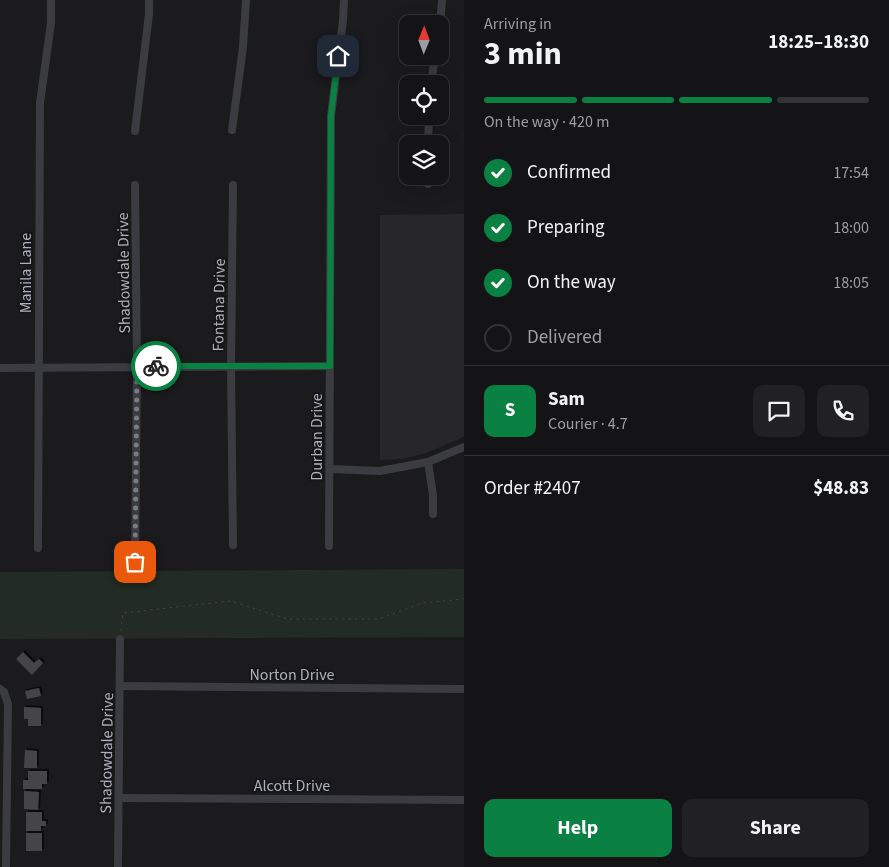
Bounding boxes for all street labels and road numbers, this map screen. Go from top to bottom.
street label: Shadowdale Drive [112,212,136,334]
street label: Manila Lane [15,233,37,313]
street label: Fontana Drive [207,258,231,352]
street label: Durban Drive [306,393,328,481]
street label: Norton Drive [249,664,335,686]
street label: Shadowdale Drive [95,692,119,814]
street label: Alcott Drive [254,775,330,797]

